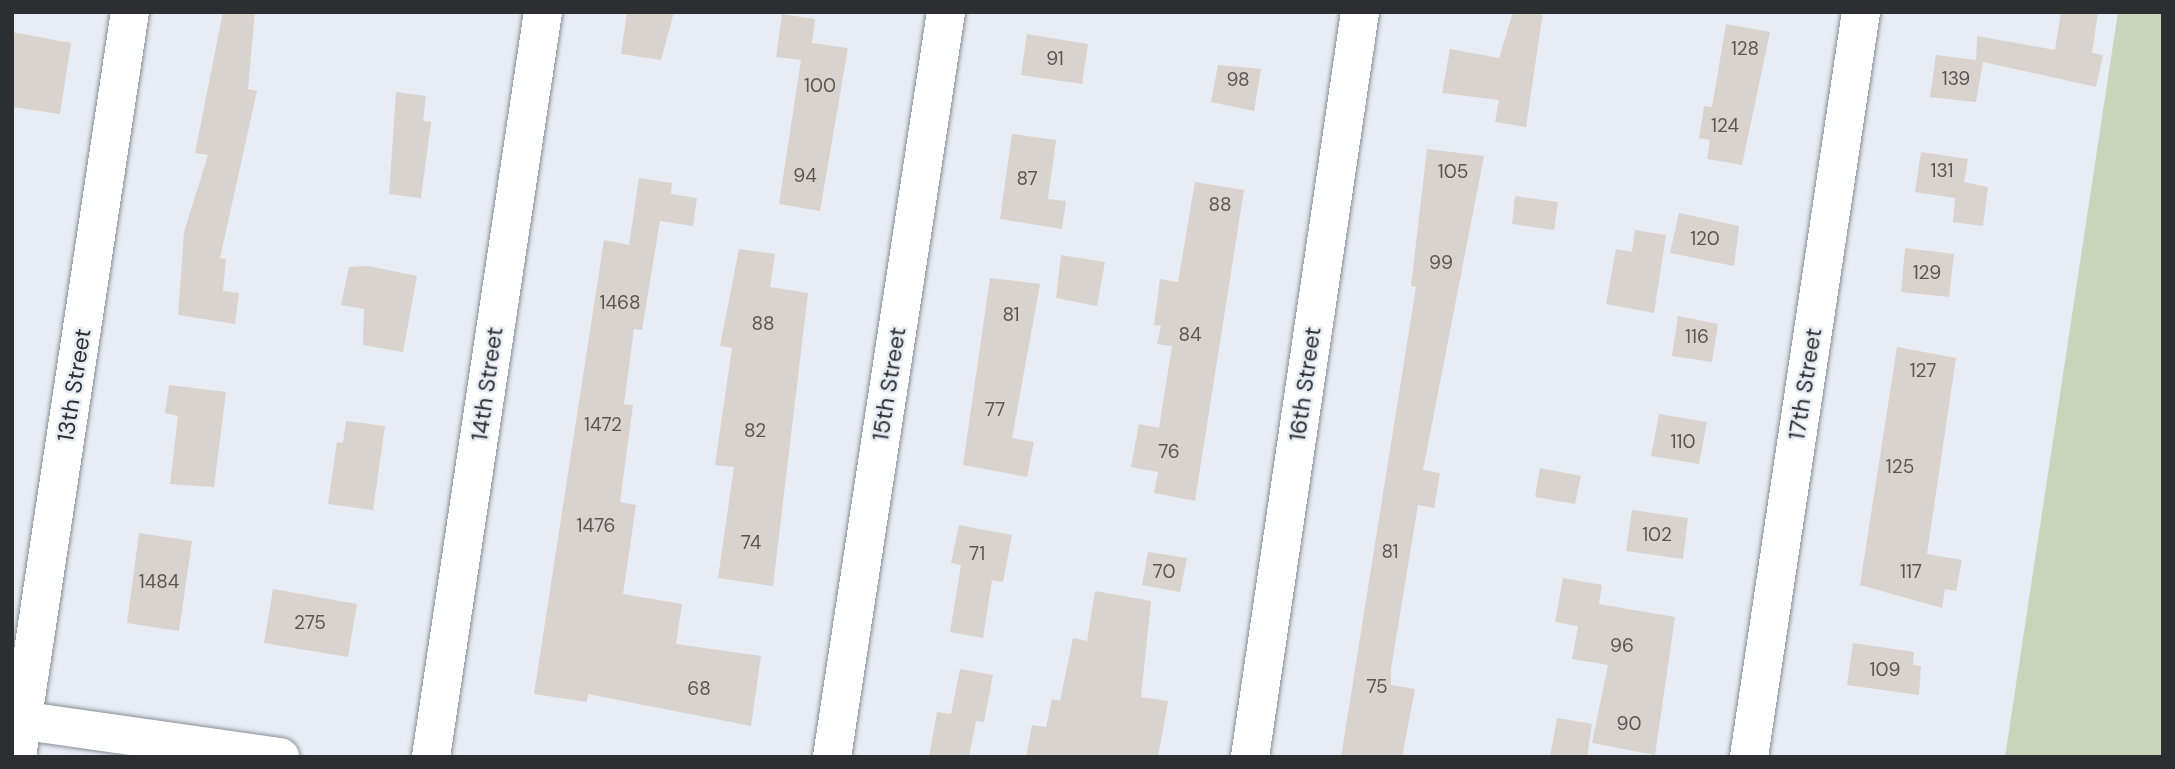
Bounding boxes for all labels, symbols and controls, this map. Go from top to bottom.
house number: 128 [1731,38,1759,60]
house number: 91 [1046,48,1064,70]
house number: 139 [1942,68,1970,90]
house number: 98 [1226,69,1250,91]
house number: 100 [804,75,836,97]
house number: 124 [1711,115,1739,137]
house number: 131 [1931,160,1953,182]
house number: 105 [1438,161,1468,183]
house number: 94 [793,165,817,187]
house number: 87 [1016,168,1038,190]
house number: 88 [1208,194,1232,216]
house number: 120 [1690,228,1720,250]
house number: 99 [1429,252,1453,274]
house number: 129 [1913,262,1941,284]
house number: 1468 [600,292,640,314]
house number: 81 [1002,304,1020,326]
house number: 88 [751,313,775,335]
house number: 84 [1178,324,1202,346]
street label: 14th Street [465,325,509,443]
street label: 15th Street [866,325,912,443]
street label: 16th Street [1283,325,1327,443]
street label: 13th Street [51,326,97,444]
house number: 116 [1685,326,1709,348]
street label: 17th Street [1783,326,1827,442]
house number: 127 [1910,360,1936,382]
house number: 77 [985,399,1005,421]
house number: 1472 [584,414,622,436]
house number: 82 [744,420,766,442]
house number: 110 [1671,431,1695,453]
house number: 76 [1158,441,1180,463]
house number: 125 [1886,456,1914,478]
house number: 1476 [576,515,616,537]
house number: 102 [1642,524,1672,546]
house number: 74 [741,532,761,554]
house number: 81 [1381,541,1399,563]
house number: 71 [969,543,985,565]
house number: 70 [1153,561,1175,583]
house number: 117 [1900,561,1922,583]
house number: 1484 [139,571,179,593]
house number: 275 [294,612,326,634]
house number: 96 [1610,635,1634,657]
house number: 109 [1870,659,1900,681]
house number: 75 [1366,676,1388,698]
house number: 68 [687,678,711,700]
house number: 90 [1617,713,1641,735]

